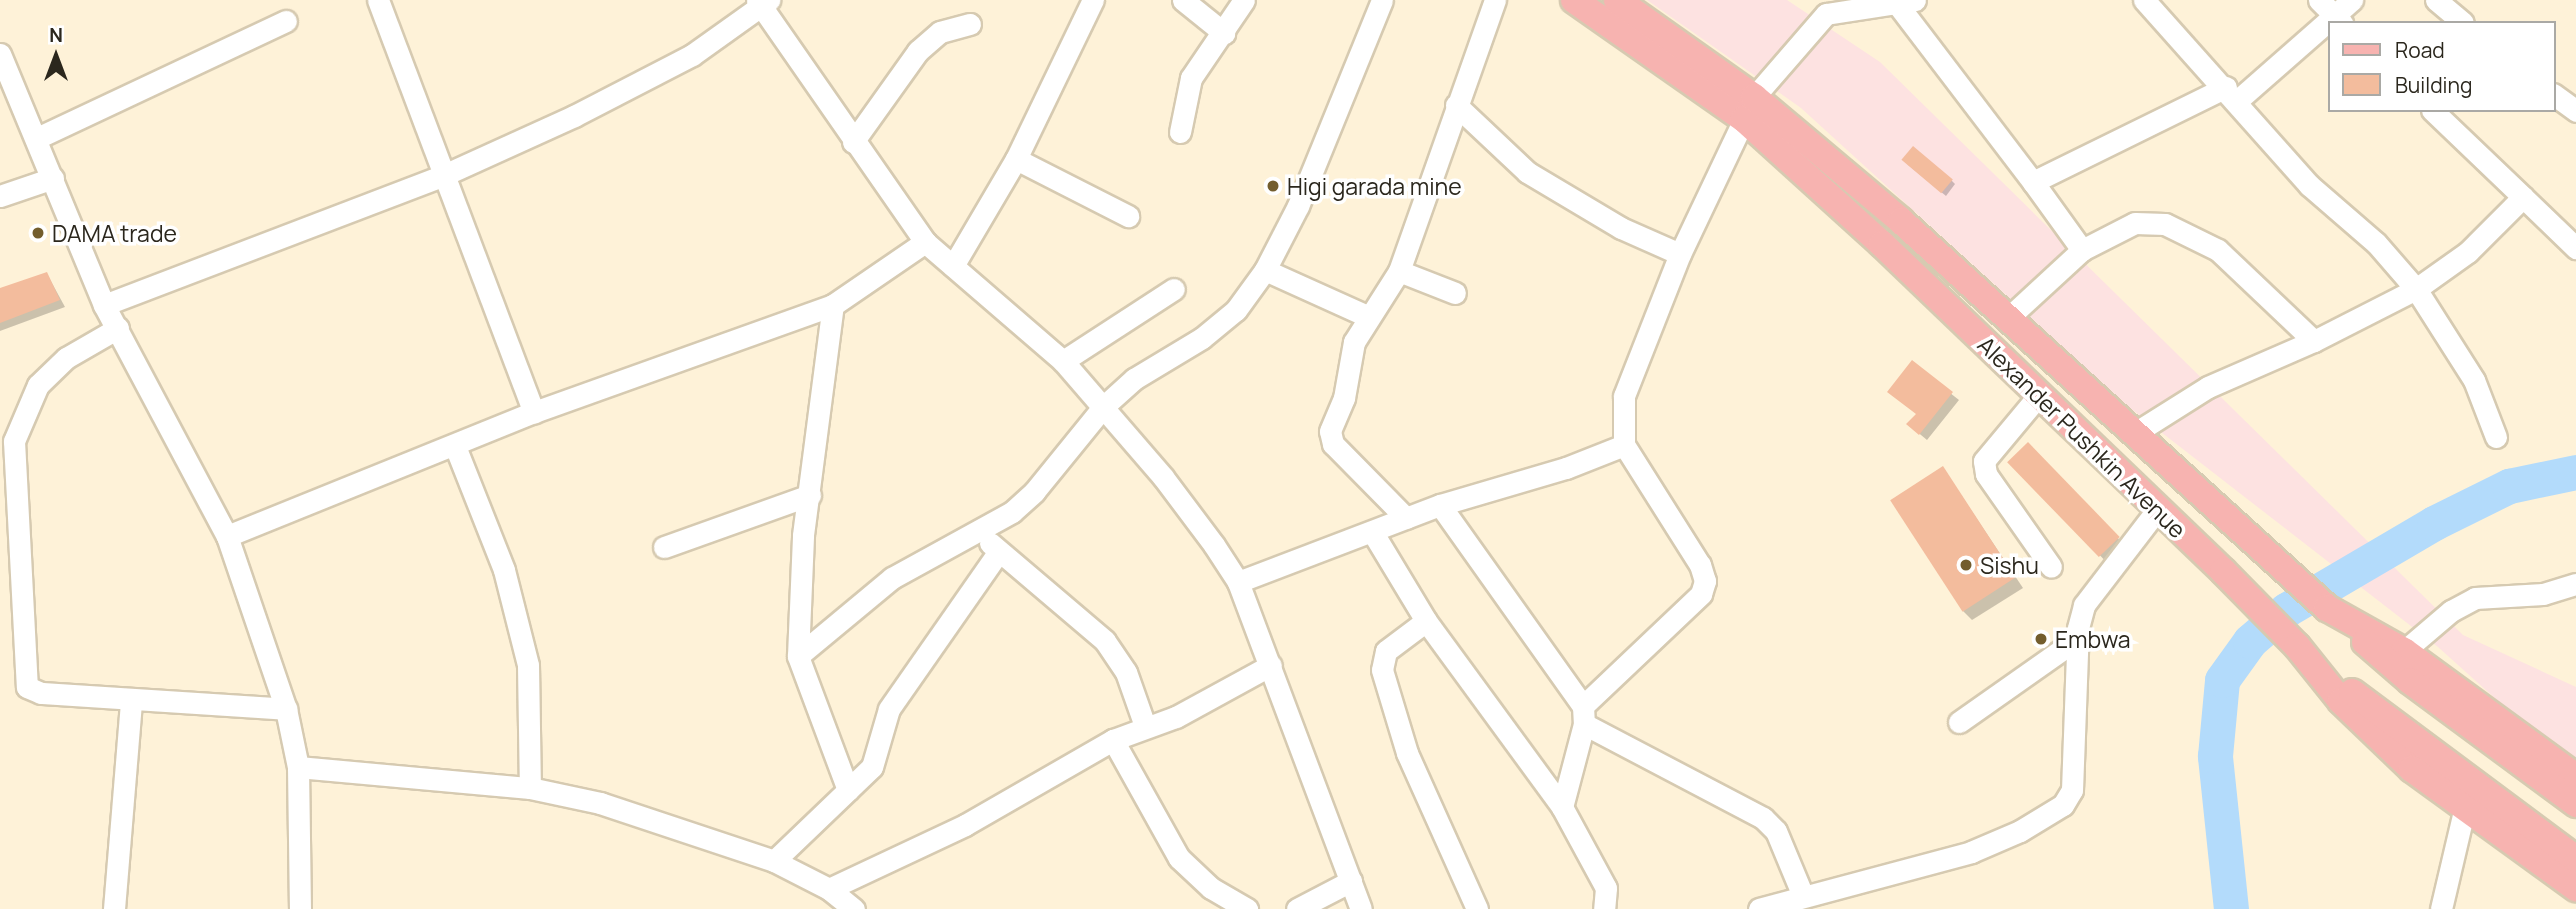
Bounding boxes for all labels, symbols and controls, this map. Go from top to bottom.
north arrow [21,21,91,91]
legend [2328,21,2555,112]
text: N [49,22,63,48]
text: Road [2395,36,2445,64]
text: Building [2395,71,2472,99]
place label: Higi garada mine [1287,172,1462,200]
marker: Higi garada mine [1265,178,1281,194]
place label: DAMA trade [52,219,177,247]
marker: DAMA trade [30,225,46,241]
street label: Alexander Pushkin Avenue [1972,331,2192,543]
place label: Sishu [1980,551,2039,579]
marker: Sishu [1958,557,1974,573]
place label: Embwa [2055,625,2131,653]
marker: Embwa [2033,631,2049,647]

